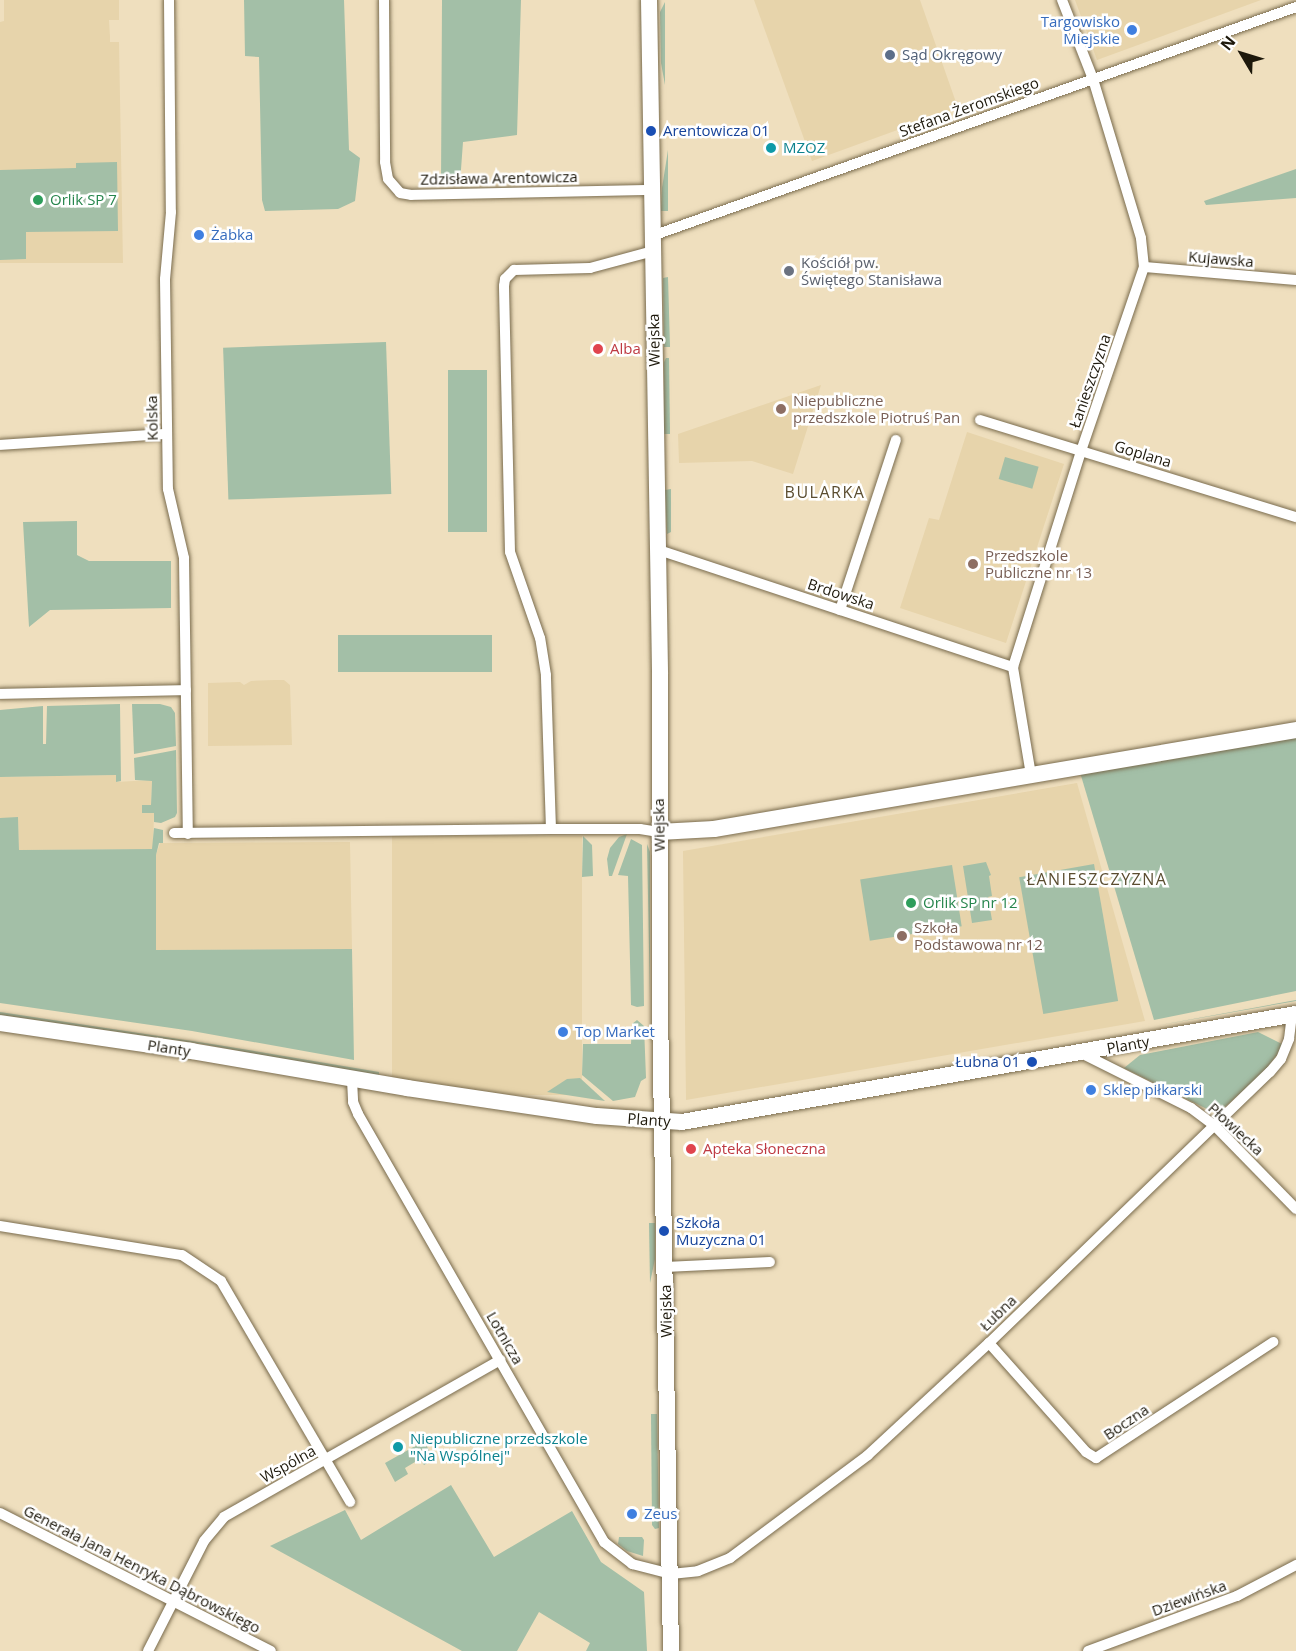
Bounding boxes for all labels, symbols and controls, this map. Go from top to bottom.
place label: Targowisko Miejskie [1041,12,1120,47]
marker: Targowisko Miejskie [1125,23,1139,37]
north arrow [1212,24,1272,84]
text: N [1215,31,1240,55]
place label: Sąd Okręgowy [902,46,1002,64]
marker: Sąd Okręgowy [883,48,897,62]
street label: Stefana Żeromskiego [897,73,1041,141]
place label: Arentowicza 01 [663,122,770,140]
marker: Arentowicza 01 [644,124,658,138]
place label: MZOZ [783,139,825,157]
marker: MZOZ [764,141,778,155]
street label: Zdzisława Arentowicza [420,168,578,188]
place label: Orlik SP 7 [50,191,117,209]
marker: Orlik SP 7 [31,193,45,207]
place label: Żabka [211,226,253,244]
marker: Żabka [192,228,206,242]
street label: Kujawska [1188,247,1254,271]
place label: Kościół pw. Świętego Stanisława [801,253,942,288]
marker: Kościół pw. Świętego Stanisława [782,264,796,278]
street label: Wiejska [645,313,663,367]
street label: Łanieszczyzna [1066,332,1114,430]
place label: Alba [610,340,641,358]
marker: Alba [591,342,605,356]
place label: Niepubliczne przedszkole Piotruś Pan [793,391,960,426]
street label: Kolska [143,395,161,441]
marker: Niepubliczne przedszkole Piotruś Pan [774,402,788,416]
street label: Goplana [1112,437,1174,471]
district label: BULARKA [785,482,865,502]
place label: Przedszkole Publiczne nr 13 [985,546,1092,581]
marker: Przedszkole Publiczne nr 13 [966,557,980,571]
street label: Brdowska [805,575,877,613]
street label: Wiejska [650,798,668,852]
district label: ŁANIESZCZYZNA [1027,869,1167,889]
place label: Orlik SP nr 12 [923,894,1018,912]
marker: Orlik SP nr 12 [904,896,918,910]
place label: Szkoła Podstawowa nr 12 [914,918,1043,953]
marker: Szkoła Podstawowa nr 12 [895,929,909,943]
place label: Top Market [575,1023,655,1041]
marker: Top Market [556,1025,570,1039]
street label: Planty [1105,1032,1151,1058]
street label: Planty [146,1036,192,1060]
place label: Łubna 01 [955,1053,1020,1071]
marker: Łubna 01 [1025,1055,1039,1069]
place label: Sklep piłkarski [1103,1081,1202,1099]
marker: Sklep piłkarski [1084,1083,1098,1097]
street label: Płowiecka [1205,1099,1267,1159]
street label: Planty [627,1110,671,1130]
place label: Apteka Słoneczna [703,1140,826,1158]
marker: Apteka Słoneczna [684,1142,698,1156]
place label: Szkoła Muzyczna 01 [676,1213,766,1248]
marker: Szkoła Muzyczna 01 [657,1224,671,1238]
street label: Wiejska [657,1284,675,1338]
street label: Łubna [976,1291,1020,1335]
street label: Lotnicza [483,1308,527,1368]
street label: Boczna [1100,1400,1152,1444]
place label: Niepubliczne przedszkole "Na Wspólnej" [410,1429,588,1464]
marker: Niepubliczne przedszkole "Na Wspólnej" [391,1440,405,1454]
street label: Wspólna [257,1441,319,1487]
street label: Generała Jana Henryka Dąbrowskiego [21,1501,263,1637]
place label: Zeus [644,1505,677,1523]
marker: Zeus [625,1507,639,1521]
street label: Dziewińska [1149,1576,1229,1620]

